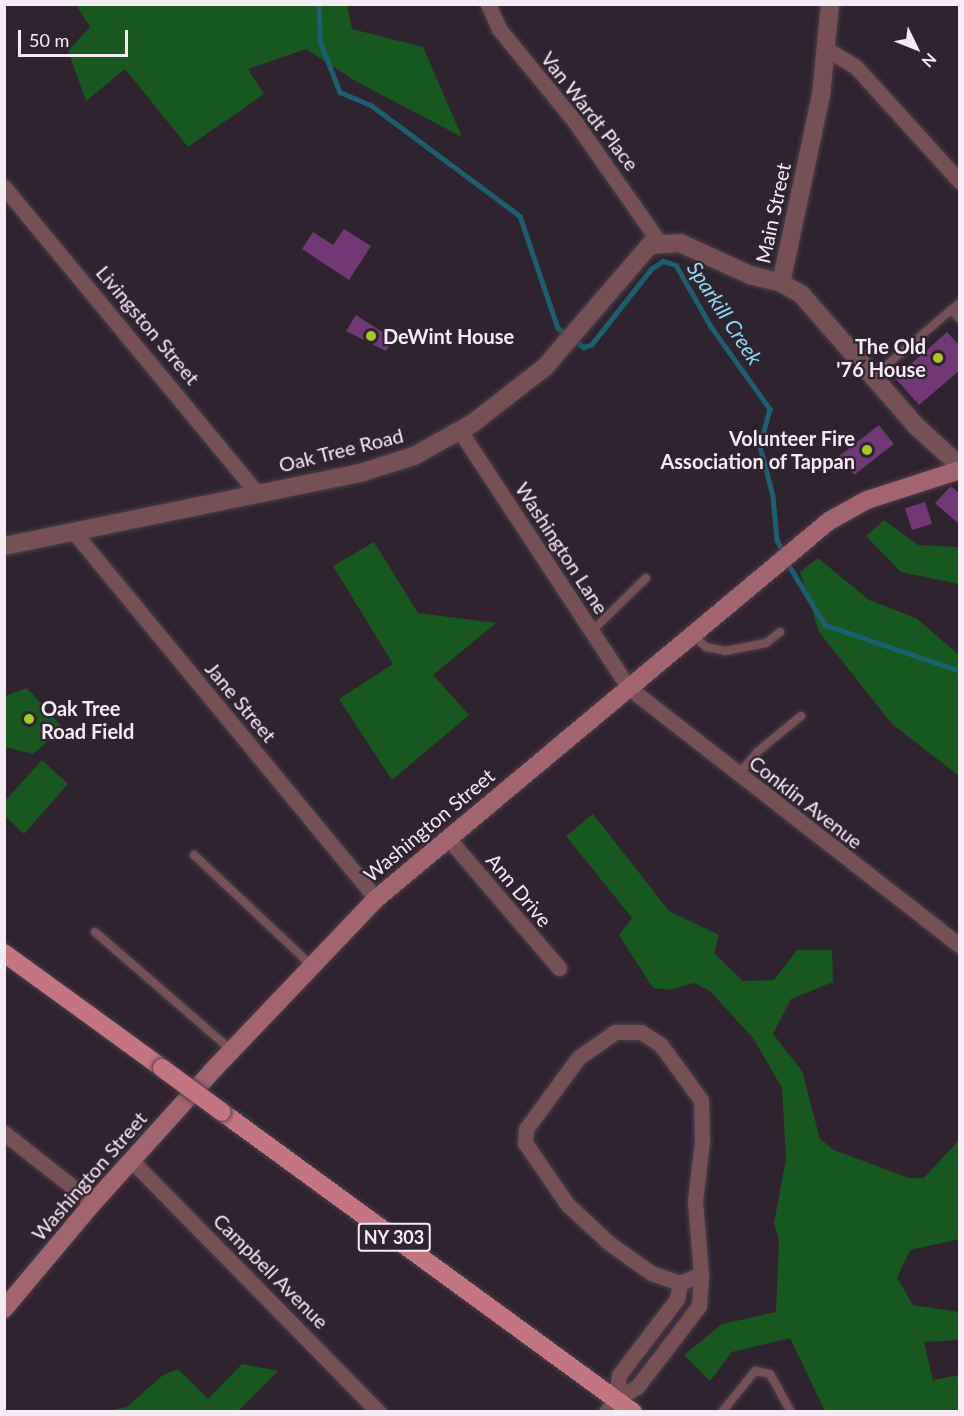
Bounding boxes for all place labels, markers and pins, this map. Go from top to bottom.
place label: DeWint House [383,324,514,348]
marker: DeWint House [364,329,378,343]
place label: The Old '76 House [836,334,926,381]
marker: The Old '76 House [931,351,945,365]
place label: Volunteer Fire Association of Tappan [659,426,855,473]
marker: Volunteer Fire Association of Tappan [860,443,874,457]
place label: Oak Tree Road Field [41,696,134,743]
marker: Oak Tree Road Field [22,712,36,726]

